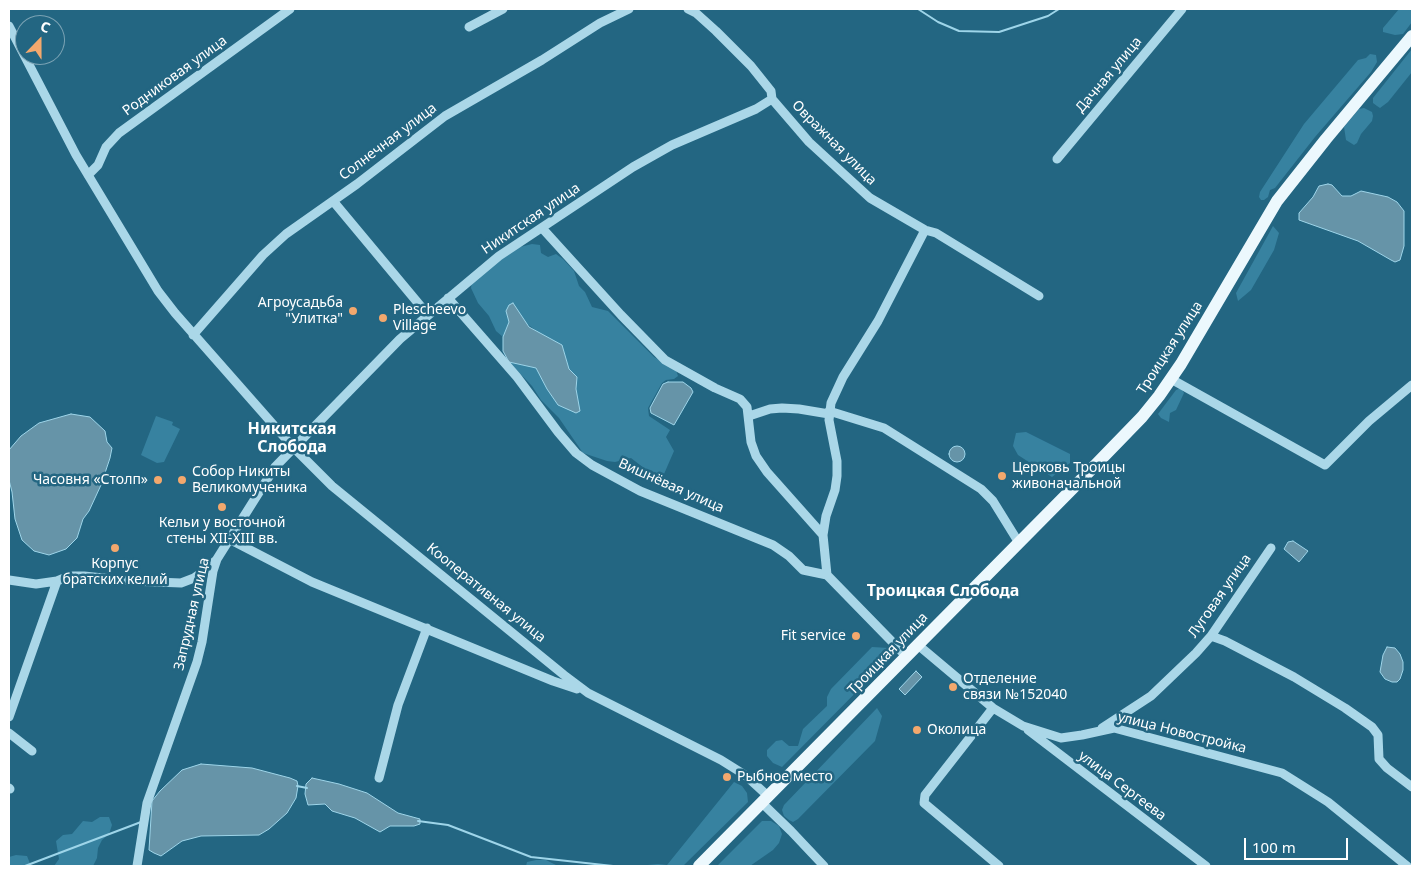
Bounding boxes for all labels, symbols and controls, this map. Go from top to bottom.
north arrow [15,15,65,65]
text: С [38,16,53,37]
street label: Родниковая улица [120,33,230,119]
street label: Дачная улица [1072,34,1146,116]
street label: Овражная улица [788,97,880,189]
street label: Солнечная улица [336,100,440,184]
street label: Никитская улица [479,180,583,258]
place label: Агроусадьба "Улитка" [258,295,343,328]
street label: Троицкая улица [1134,298,1206,398]
place label: Plescheevo Village [393,302,466,334]
marker: Агроусадьба "Улитка" [347,305,359,317]
marker: Plescheevo Village [377,312,389,324]
district label: Никитская Слобода [248,419,336,457]
street label: Вишнёвая улица [616,455,726,517]
place label: Церковь Троицы живоначальной [1012,460,1125,492]
place label: Собор Никиты Великомученика [192,464,307,497]
marker: Церковь Троицы живоначальной [996,470,1008,482]
place label: Часовня «Столп» [33,472,148,488]
marker: Часовня «Столп» [152,474,164,486]
marker: Собор Никиты Великомученика [176,474,188,486]
marker: Кельи у восточной стены XII-XIII вв. [216,501,228,513]
place label: Кельи у восточной стены XII-XIII вв. [159,515,285,548]
street label: Кооперативная улица [423,540,549,646]
marker: Корпус братских келий [109,542,121,554]
street label: Луговая улица [1185,551,1255,641]
place label: Корпус братских келий [62,556,168,588]
street label: Запрудная улица [171,556,213,672]
district label: Троицкая Слобода [867,581,1019,601]
street label: Троицкая улица [845,609,931,699]
place label: Fit service [781,628,846,644]
marker: Fit service [850,630,862,642]
place label: Отделение связи №152040 [963,671,1067,704]
marker: Отделение связи №152040 [947,681,959,693]
street label: улица Новостройка [1116,709,1248,757]
place label: Околица [927,722,986,738]
marker: Околица [911,724,923,736]
street label: улица Сергеева [1075,748,1169,824]
place label: Рыбное место [737,769,833,785]
marker: Рыбное место [721,771,733,783]
scale bar [1246,828,1350,860]
text: 100 m [1252,837,1296,857]

